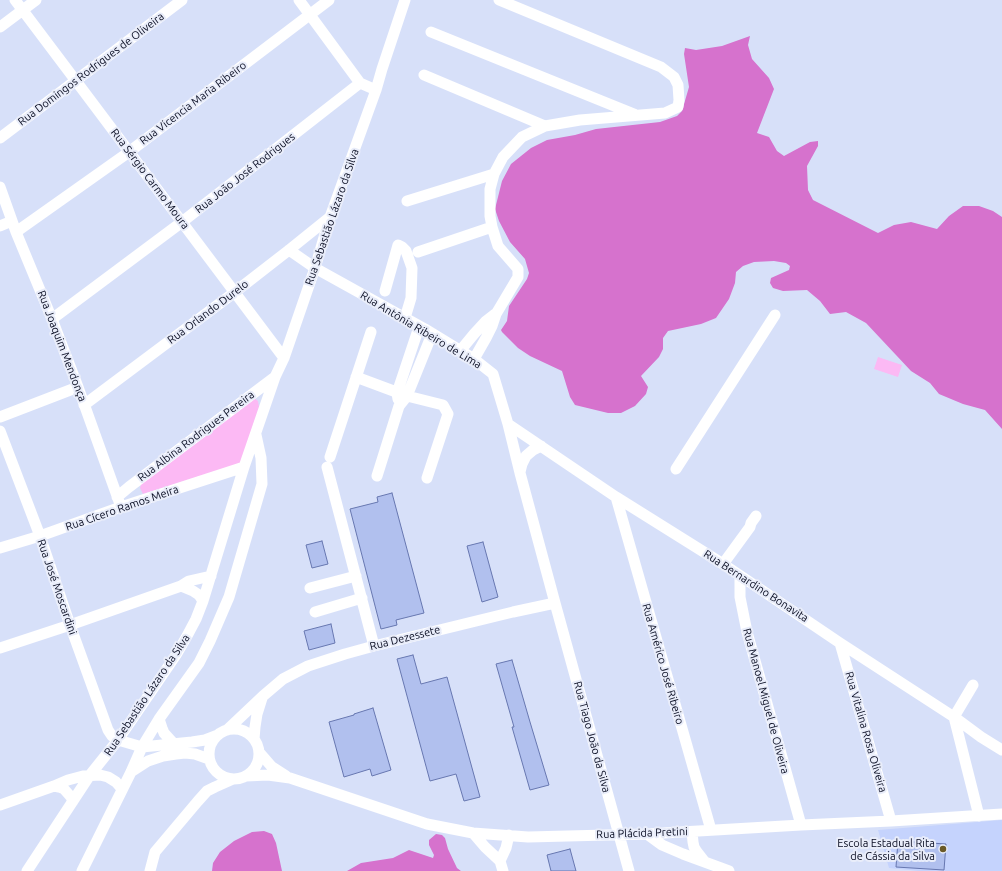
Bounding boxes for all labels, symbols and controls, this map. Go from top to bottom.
street label: Rua Domingos Rodrigues de Oliveira [15,10,167,128]
street label: Rua Vicencia Maria Ribeiro [137,59,249,147]
street label: Rua Sérgio Carmo Moura [108,126,192,232]
street label: Rua João José Rodrigues [192,130,298,216]
street label: Rua Sebastião Lázaro da Silva [302,147,362,287]
street label: Rua Orlando Durelo [165,277,251,347]
street label: Rua Joaquim Mendonça [35,289,89,403]
street label: Rua Antônia Ribeiro de Lima [358,289,484,371]
street label: Rua Albina Rodrigues Pereira [135,388,257,484]
street label: Rua Cícero Ramos Meira [64,482,180,534]
street label: Rua José Moscardini [34,537,80,637]
street label: Rua Bernardino Bonavita [701,547,811,625]
street label: Rua Américo José Ribeiro [639,602,687,726]
street label: Rua Dezessete [368,623,442,653]
street label: Rua Manoel Miguel de Oliveira [740,627,792,775]
street label: Rua Sebastião Lázaro da Silva [101,632,193,758]
street label: Rua Vitalina Rosa Oliveira [842,670,890,794]
street label: Rua Tiago João da Silva [571,680,613,794]
street label: Rua Plácida Pretini [596,825,688,841]
place label: Escola Estadual Rita de Cássia da Silva [837,836,935,862]
marker: Escola Estadual Rita de Cássia da Silva [938,844,948,854]

